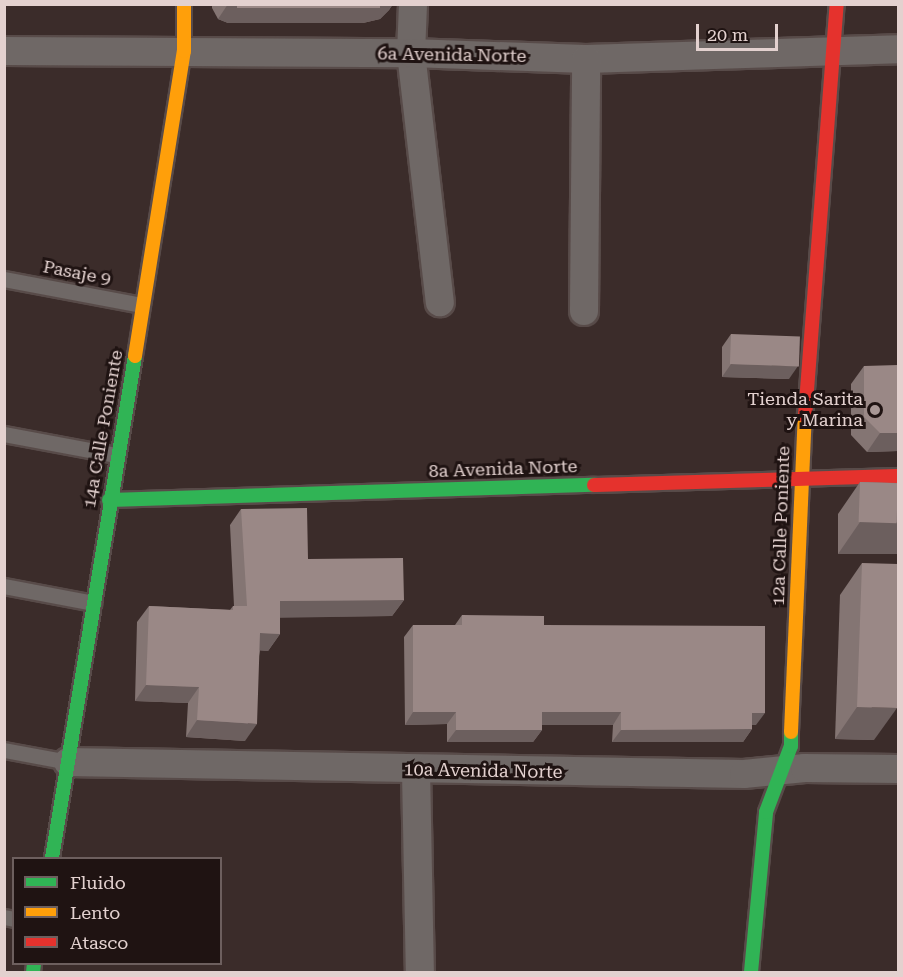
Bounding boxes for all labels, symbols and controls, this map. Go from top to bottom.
scale bar [699,12,782,50]
text: 20 m [707,24,748,45]
street label: 6a Avenida Norte [377,43,527,67]
street label: Pasaje 9 [41,256,113,290]
street label: 14a Calle Poniente [78,348,128,510]
place label: Tienda Sarita y Marina [747,389,863,432]
marker: Tienda Sarita y Marina [868,403,882,417]
street label: 12a Calle Poniente [767,446,795,606]
street label: 8a Avenida Norte [428,456,578,482]
street label: 10a Avenida Norte [403,759,563,783]
legend [12,857,222,965]
text: Fluido [70,872,126,893]
text: Lento [70,902,120,923]
text: Atasco [70,932,128,953]

